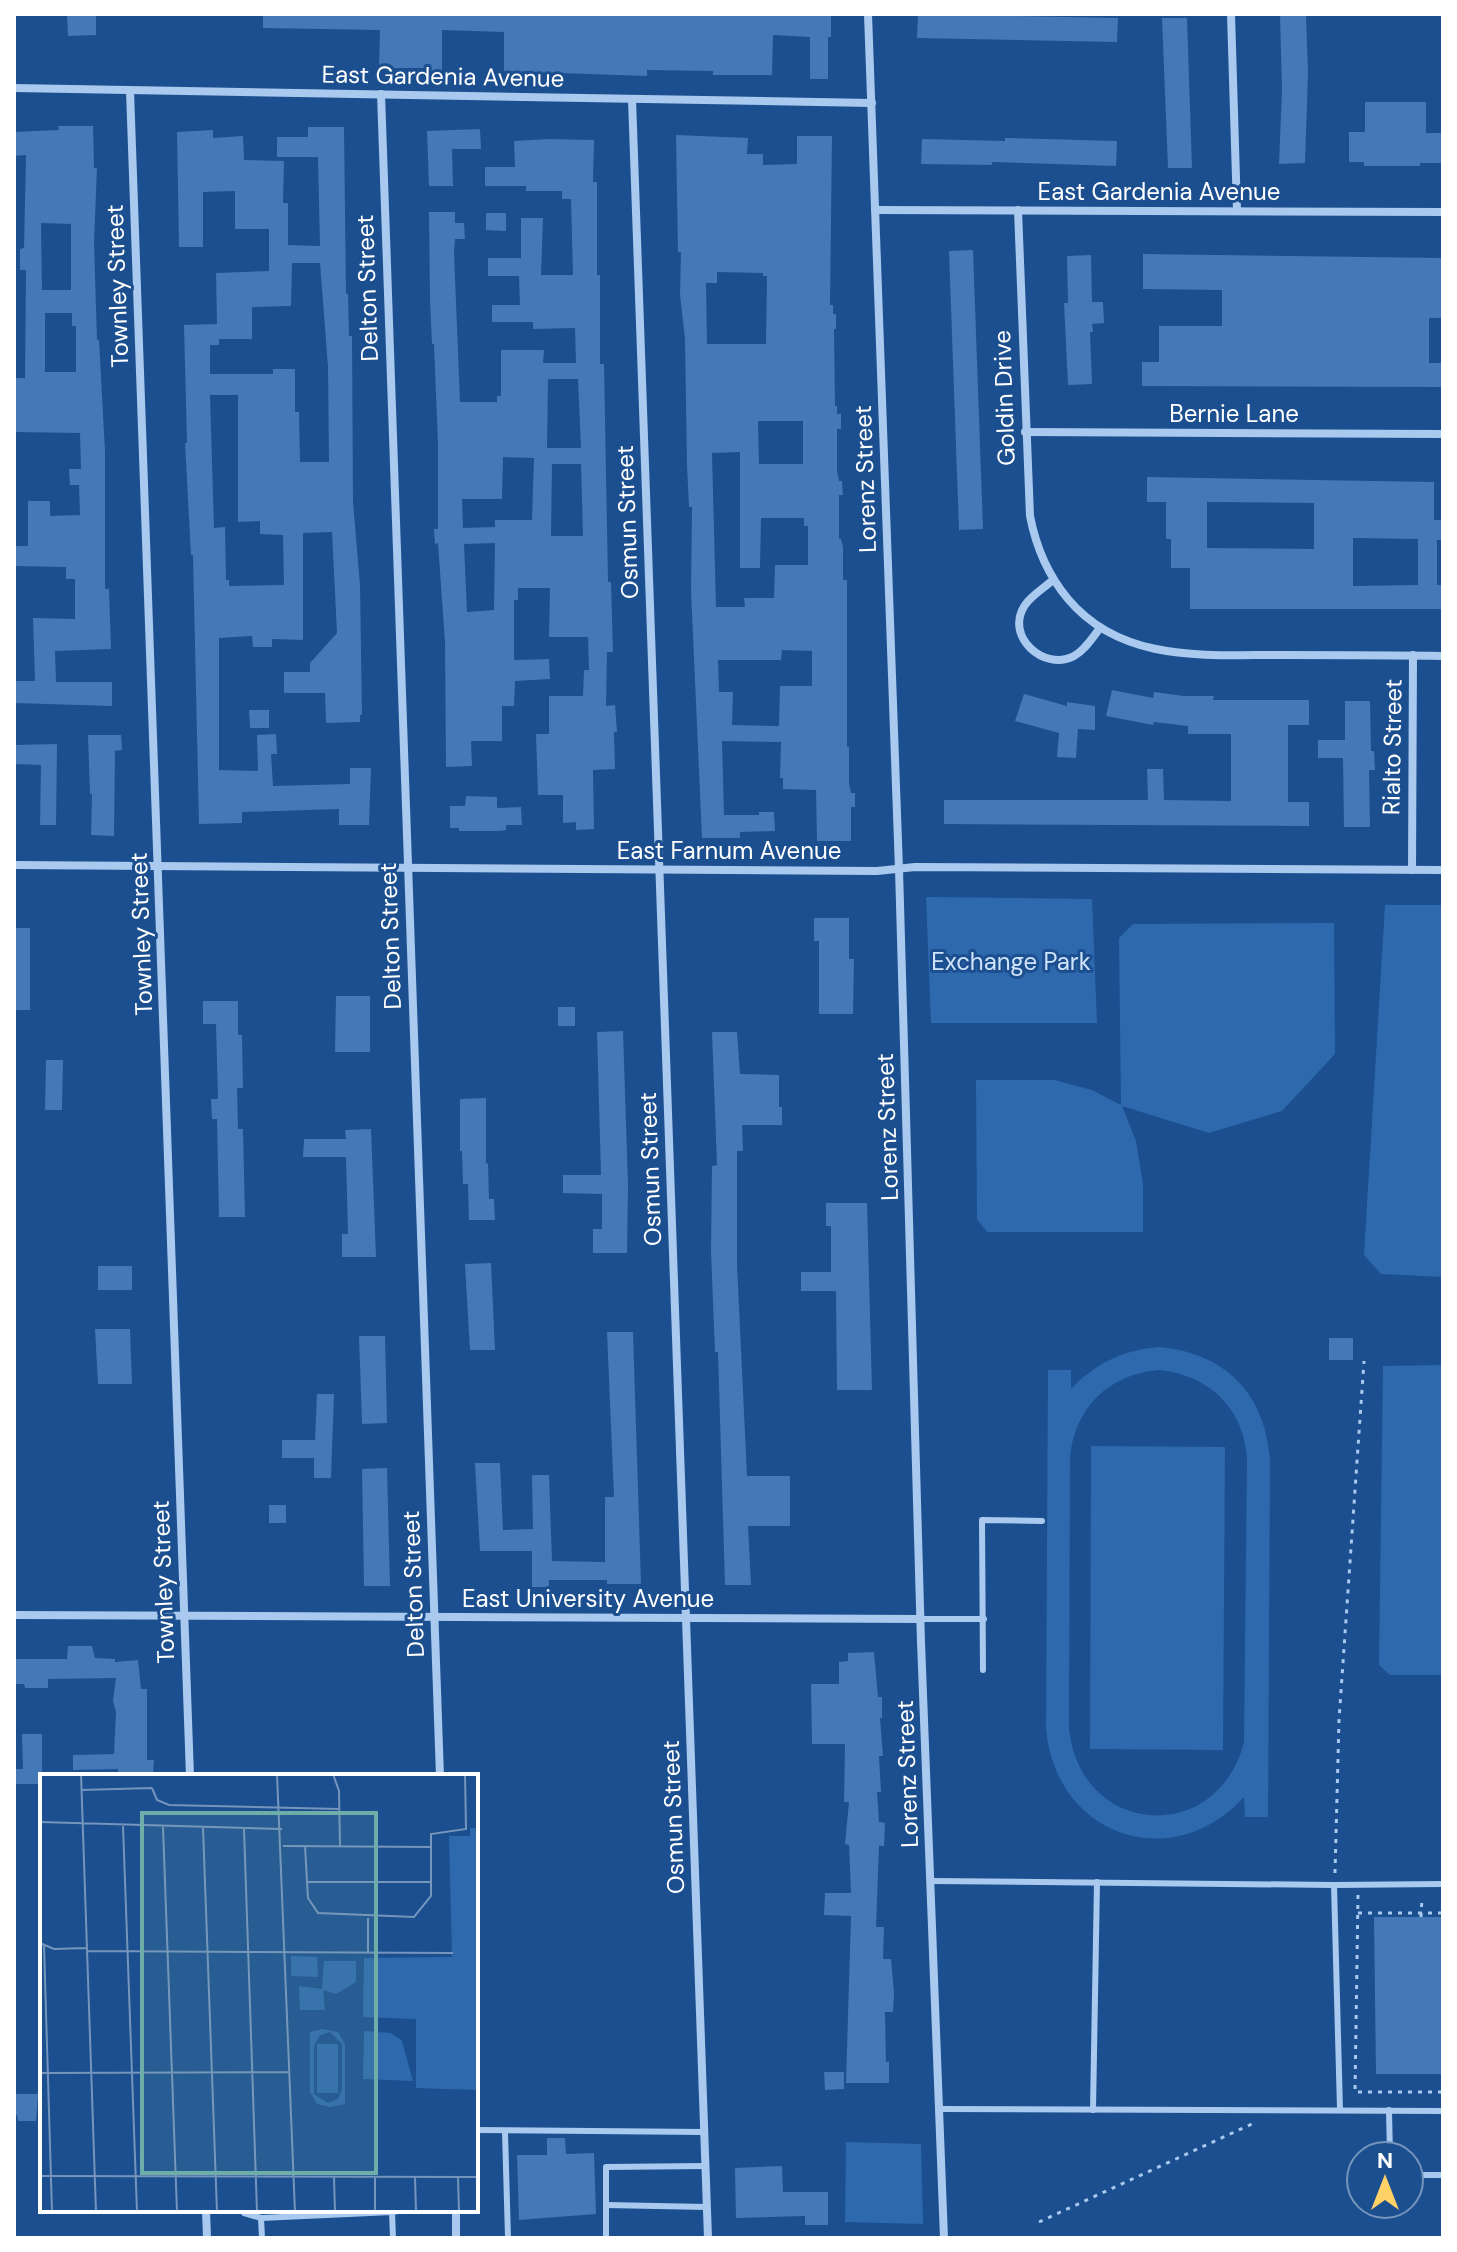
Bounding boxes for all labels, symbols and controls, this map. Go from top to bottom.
street label: East Gardenia Avenue [321,58,565,94]
street label: East Gardenia Avenue [1038,176,1280,207]
street label: Townley Street [99,204,135,368]
street label: Delton Street [349,214,385,362]
street label: Goldin Drive [986,330,1022,466]
street label: Bernie Lane [1169,398,1299,429]
street label: Lorenz Street [847,405,883,553]
street label: Osmun Street [609,445,645,599]
street label: Rialto Street [1375,679,1409,815]
street label: East Farnum Avenue [617,835,841,866]
street label: Townley Street [123,852,159,1016]
street label: Delton Street [372,862,408,1010]
park label: Exchange Park [931,946,1091,977]
street label: Lorenz Street [869,1053,905,1201]
street label: Osmun Street [632,1092,668,1246]
street label: Townley Street [145,1500,181,1664]
street label: Delton Street [395,1510,431,1658]
street label: East University Avenue [462,1583,714,1614]
street label: Lorenz Street [889,1700,925,1848]
street label: Osmun Street [655,1740,691,1894]
inset map [40,1774,478,2212]
north arrow [1345,2140,1425,2220]
text: N [1377,2146,1393,2175]

